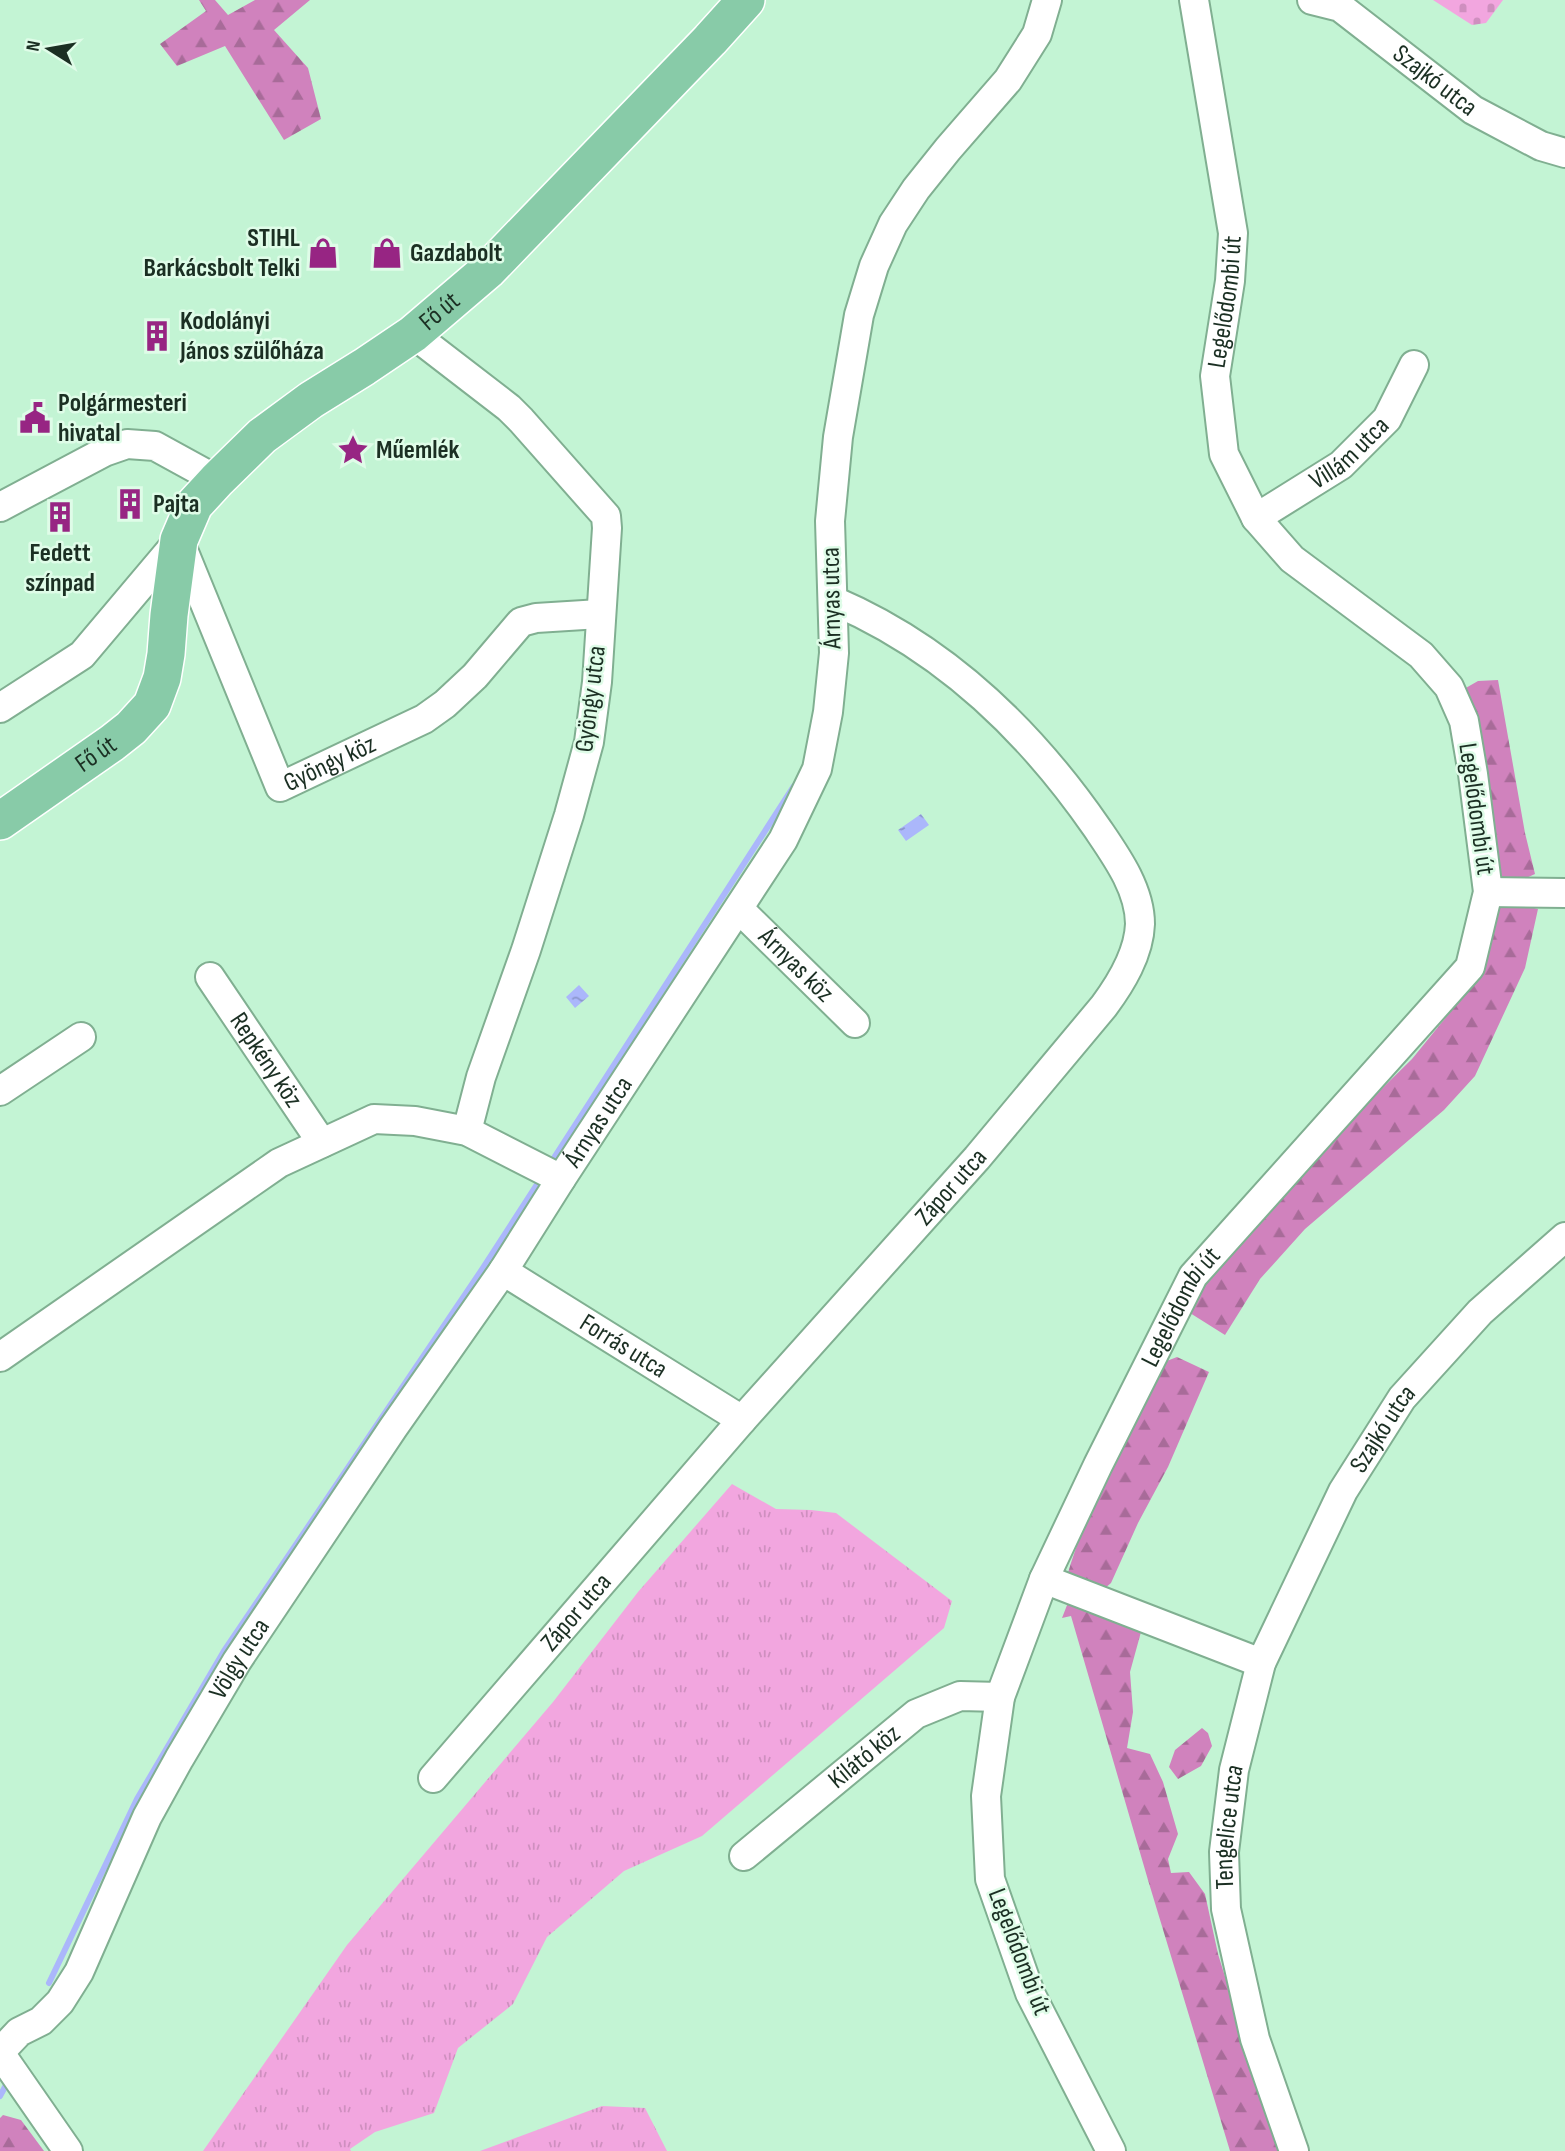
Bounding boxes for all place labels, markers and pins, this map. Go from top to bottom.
place label: STIHL Barkácsbolt Telki [143,223,300,284]
shop icon: STIHL Barkácsbolt Telki [306,236,340,270]
shop icon: Gazdabolt [370,236,404,270]
place label: Gazdabolt [410,238,503,269]
place label: Kodolányi János szülőháza [179,306,324,367]
building icon: Kodolányi János szülőháza [140,319,174,353]
place label: Polgármesteri hivatal [58,388,187,449]
public building icon: Polgármesteri hivatal [18,401,52,435]
place icon: Műemlék [336,433,370,467]
place label: Műemlék [376,435,460,466]
building icon: Pajta [113,487,147,521]
place label: Pajta [153,489,200,520]
building icon: Fedett színpad [43,500,77,534]
place label: Fedett színpad [25,538,95,599]

